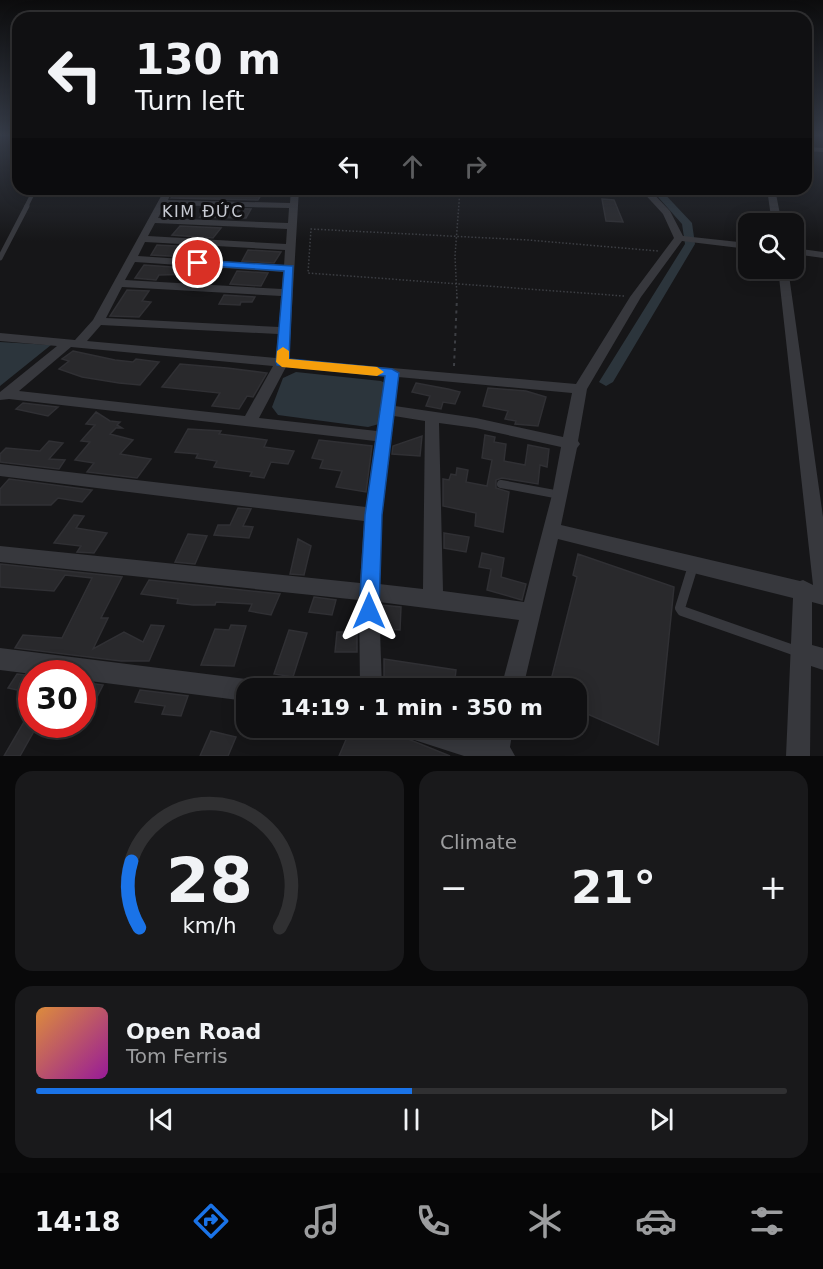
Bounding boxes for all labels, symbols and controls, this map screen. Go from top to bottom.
text: 130 m [135,35,281,84]
icon: left [36,36,114,114]
text: Turn left [135,85,245,116]
icon: left [333,150,366,183]
icon: ahead [396,150,429,183]
icon: right [459,150,492,183]
district label: KIM ĐỨC [162,202,244,221]
map controls [738,213,804,279]
button: search [738,213,804,279]
pin [172,237,223,288]
icon: arrive [181,246,214,279]
position arrow [337,579,401,643]
speed limit sign: 30 [18,660,96,738]
text: 14:19 · 1 min · 350 m [280,695,543,720]
text: Climate [440,830,517,854]
text: 28 [166,844,253,917]
text: 21° [571,861,656,914]
text: − [440,868,468,907]
text: + [759,868,787,907]
text: km/h [182,913,237,938]
text: Open Road [126,1019,261,1044]
text: Tom Ferris [126,1044,228,1068]
icon: previous [145,1103,178,1136]
icon: pause [395,1103,428,1136]
icon: next [645,1103,678,1136]
icon: directions [190,1200,232,1242]
icon: music [301,1200,343,1242]
icon: phone [412,1200,454,1242]
icon: climate [524,1200,566,1242]
icon: car [635,1200,677,1242]
icon: filters [746,1200,788,1242]
text: 14:18 [35,1206,121,1237]

